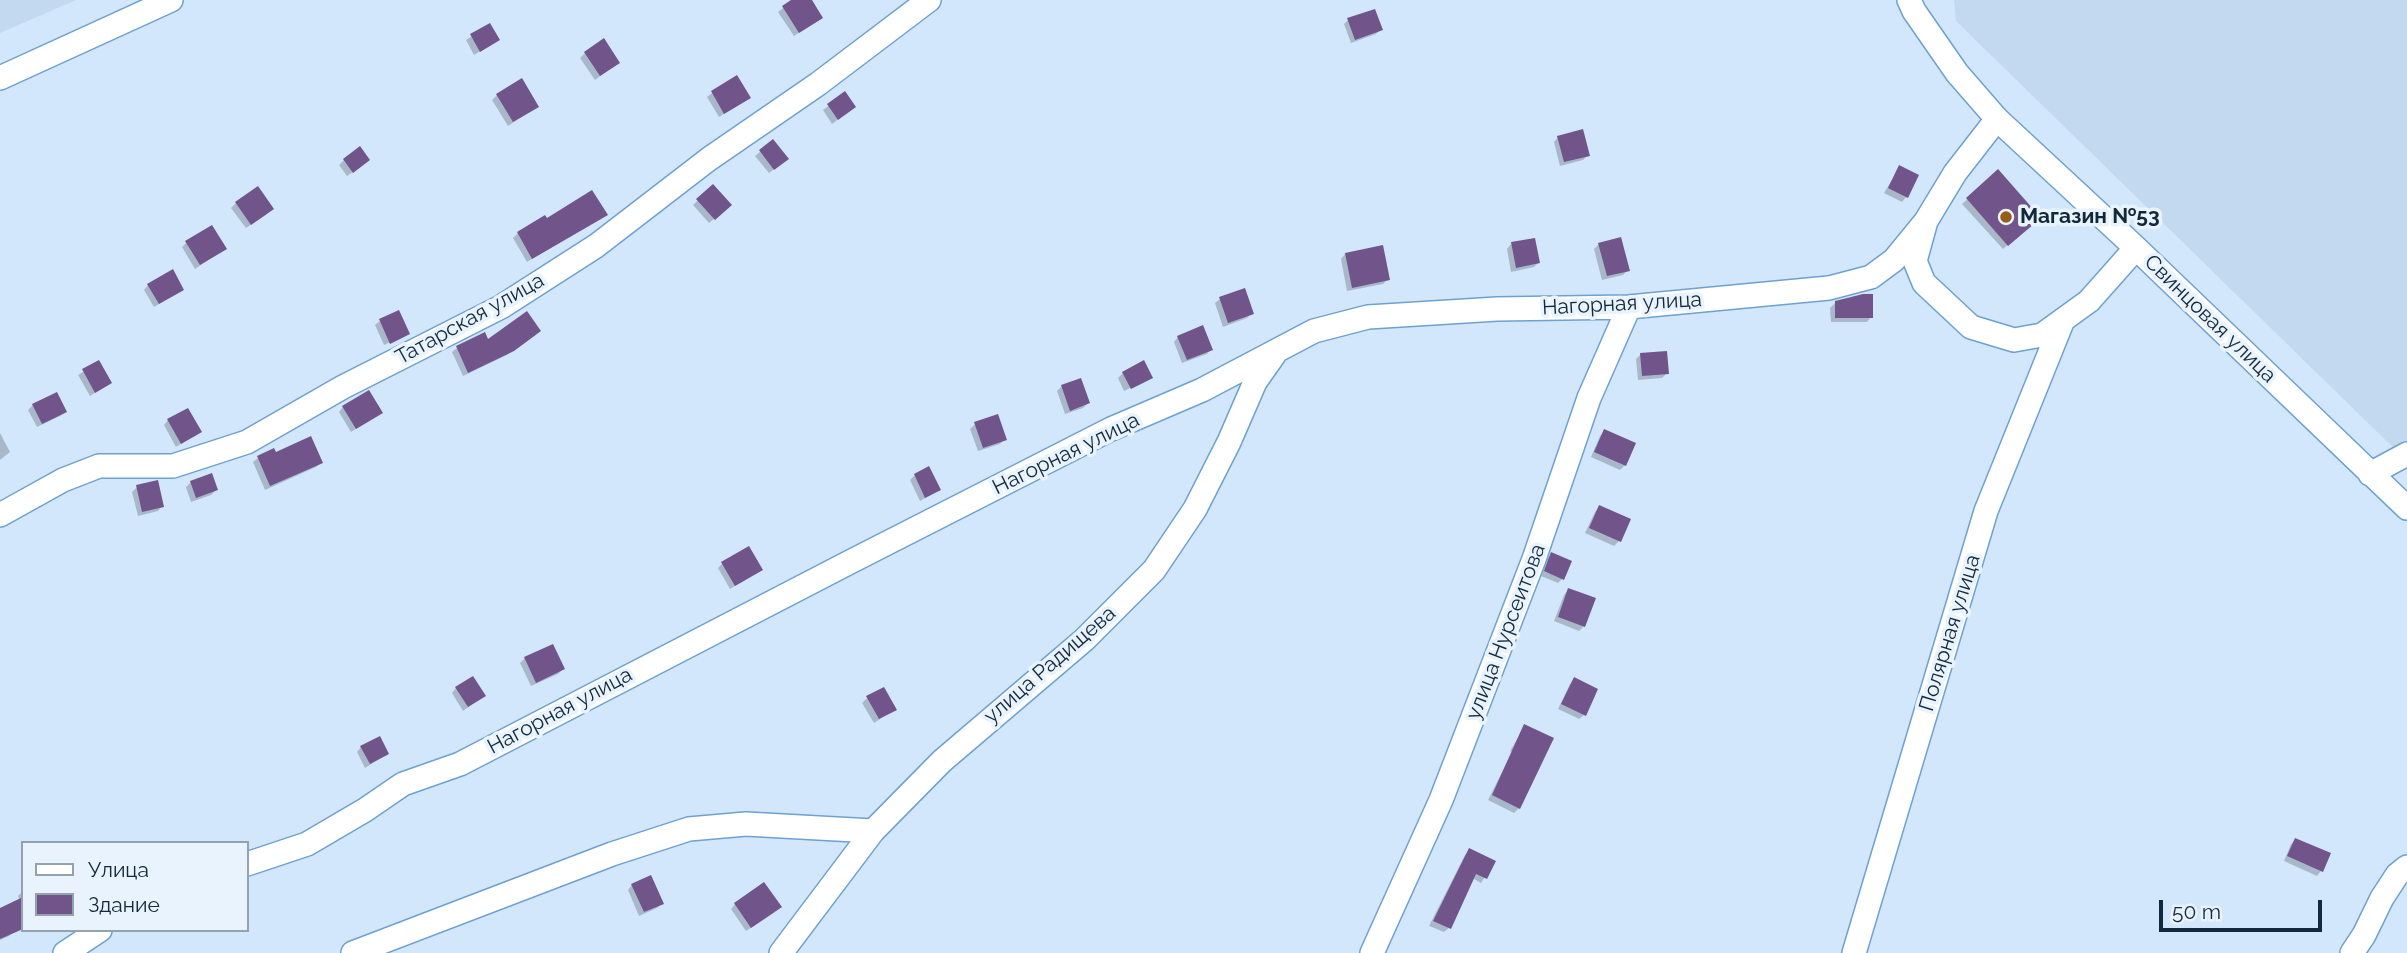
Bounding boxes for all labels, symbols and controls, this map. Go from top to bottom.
place label: Магазин №53 [2020,204,2160,230]
marker: Магазин №53 [1998,209,2014,225]
street label: Свинцовая улица [2139,250,2281,388]
street label: Татарская улица [391,268,549,370]
street label: Нагорная улица [1541,287,1703,321]
street label: Нагорная улица [989,408,1143,500]
street label: улица Нурсеитова [1461,541,1551,723]
street label: Полярная улица [1914,552,1986,714]
street label: улица Радищева [979,601,1121,729]
street label: Нагорная улица [483,662,637,760]
legend [21,841,248,932]
text: Улица [88,857,149,882]
scale bar [2162,886,2325,930]
text: Здание [88,892,160,917]
text: 50 m [2172,899,2221,924]

